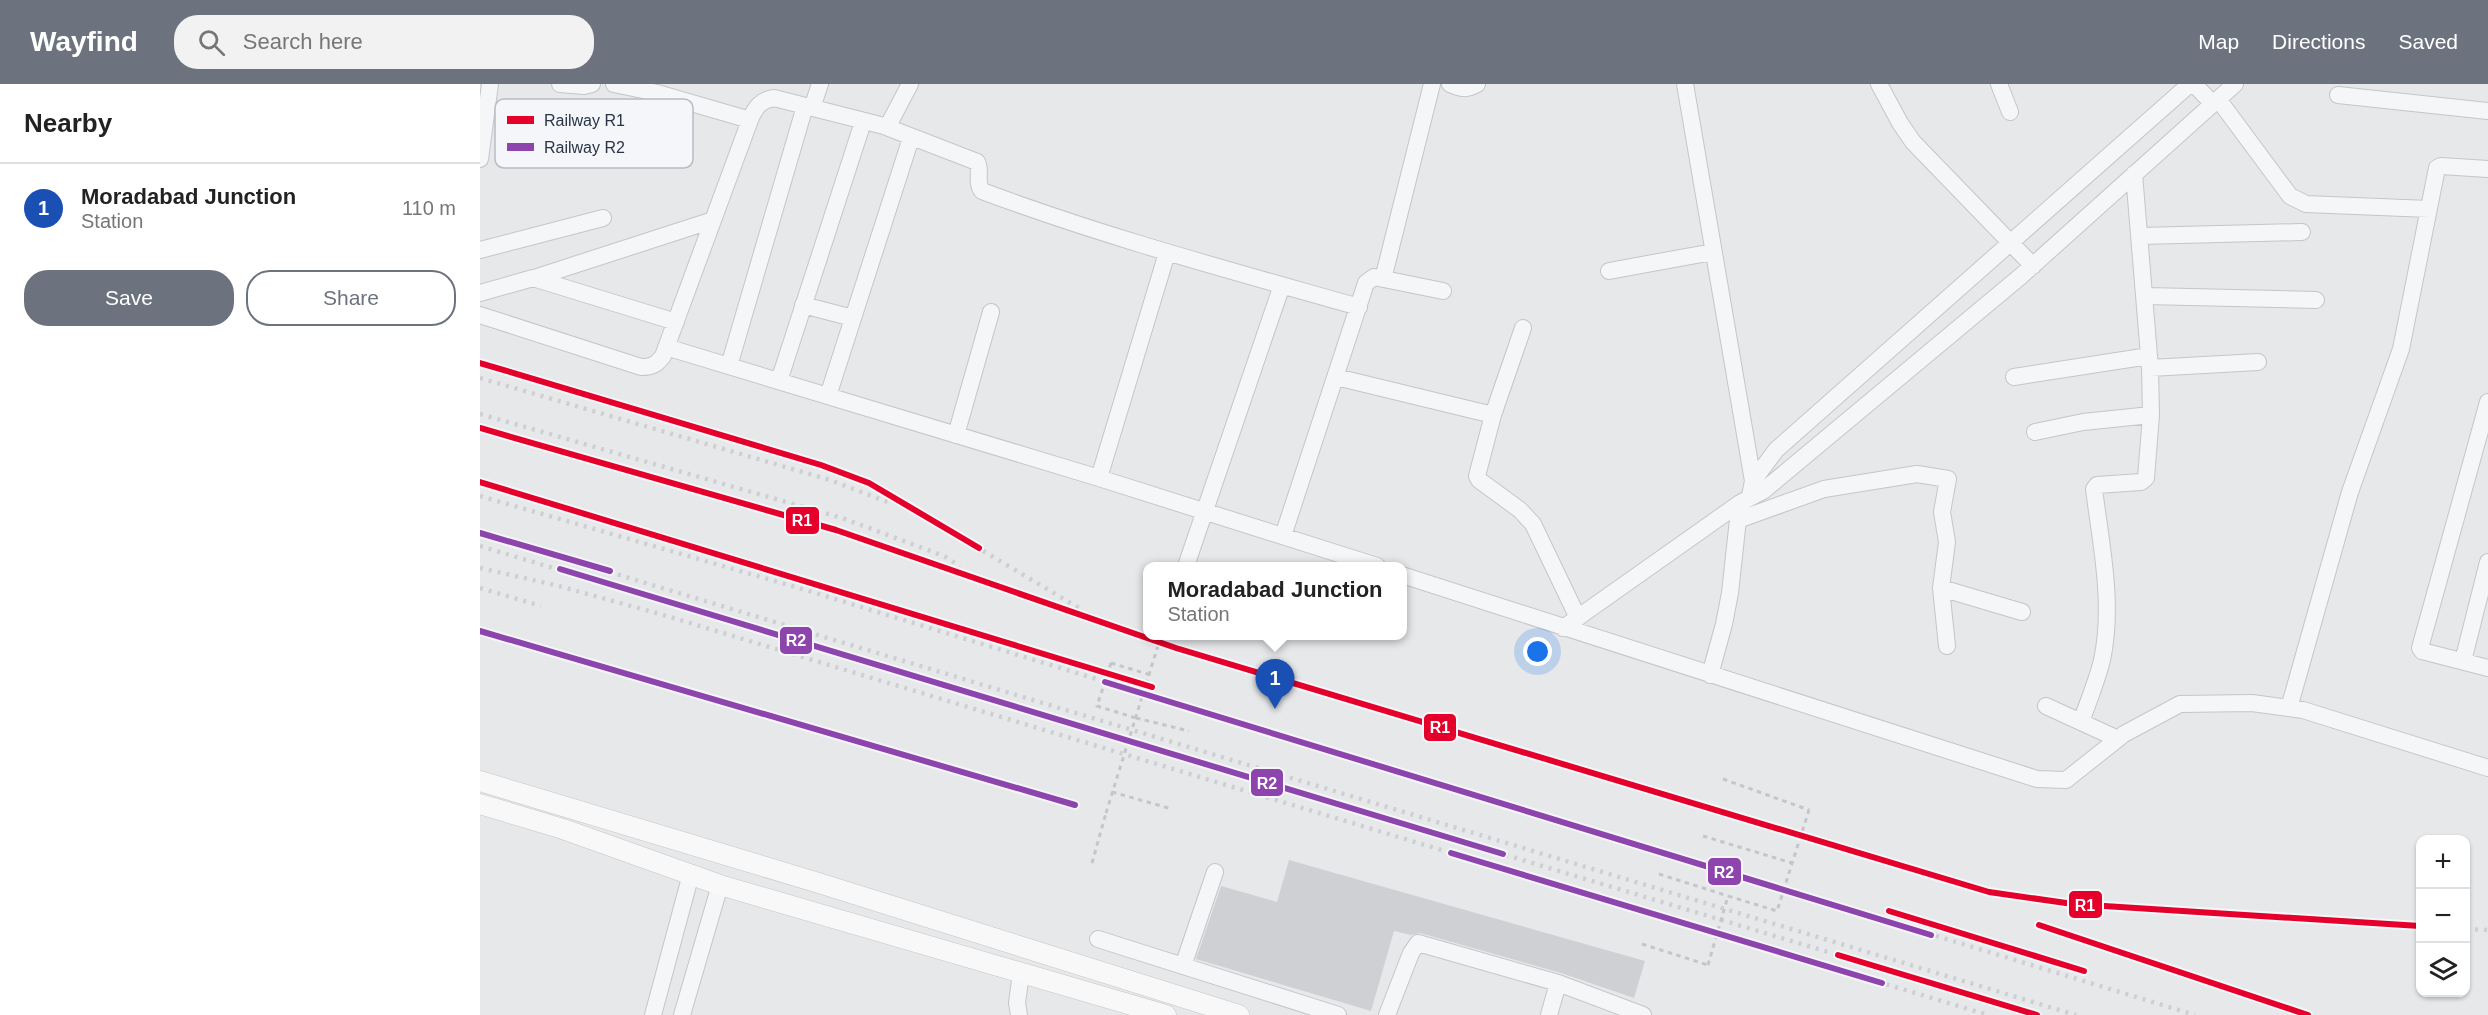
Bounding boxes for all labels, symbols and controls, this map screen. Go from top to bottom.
search box [174,15,594,69]
text: Wayfind [30,26,138,57]
icon: search [195,26,228,59]
text: Search here [243,29,363,54]
text: Map [2198,30,2239,53]
text: Directions [2272,30,2365,53]
text: Saved [2398,30,2458,53]
legend [495,99,693,168]
text: Nearby [24,108,112,138]
text: Railway R1 [544,112,625,129]
text: Railway R2 [544,139,625,156]
text: Moradabad Junction [81,184,296,209]
text: 1 [38,197,49,219]
text: 110 m [402,197,456,219]
text: Station [81,210,143,232]
button: Save [24,270,234,326]
button: Share [246,270,456,326]
line badge: R1 [785,506,820,535]
text: R1 [792,512,812,529]
popup [1143,562,1407,640]
text: Moradabad Junction [1167,577,1383,602]
text: Station [1167,603,1230,625]
line badge: R2 [779,626,813,655]
text: R2 [786,632,806,649]
your location [1523,637,1552,666]
pin: 1 [1256,660,1294,709]
line badge: R1 [1423,713,1457,742]
text: R1 [1430,719,1450,736]
line badge: R2 [1250,768,1284,797]
text: R2 [1257,775,1277,792]
map controls [2416,835,2470,997]
button: + [2416,835,2470,889]
line badge: R2 [1707,857,1742,886]
text: R2 [1714,864,1734,881]
button: − [2416,889,2470,943]
line badge: R1 [2068,890,2103,919]
text: R1 [2075,897,2095,914]
button: layers [2416,943,2470,997]

